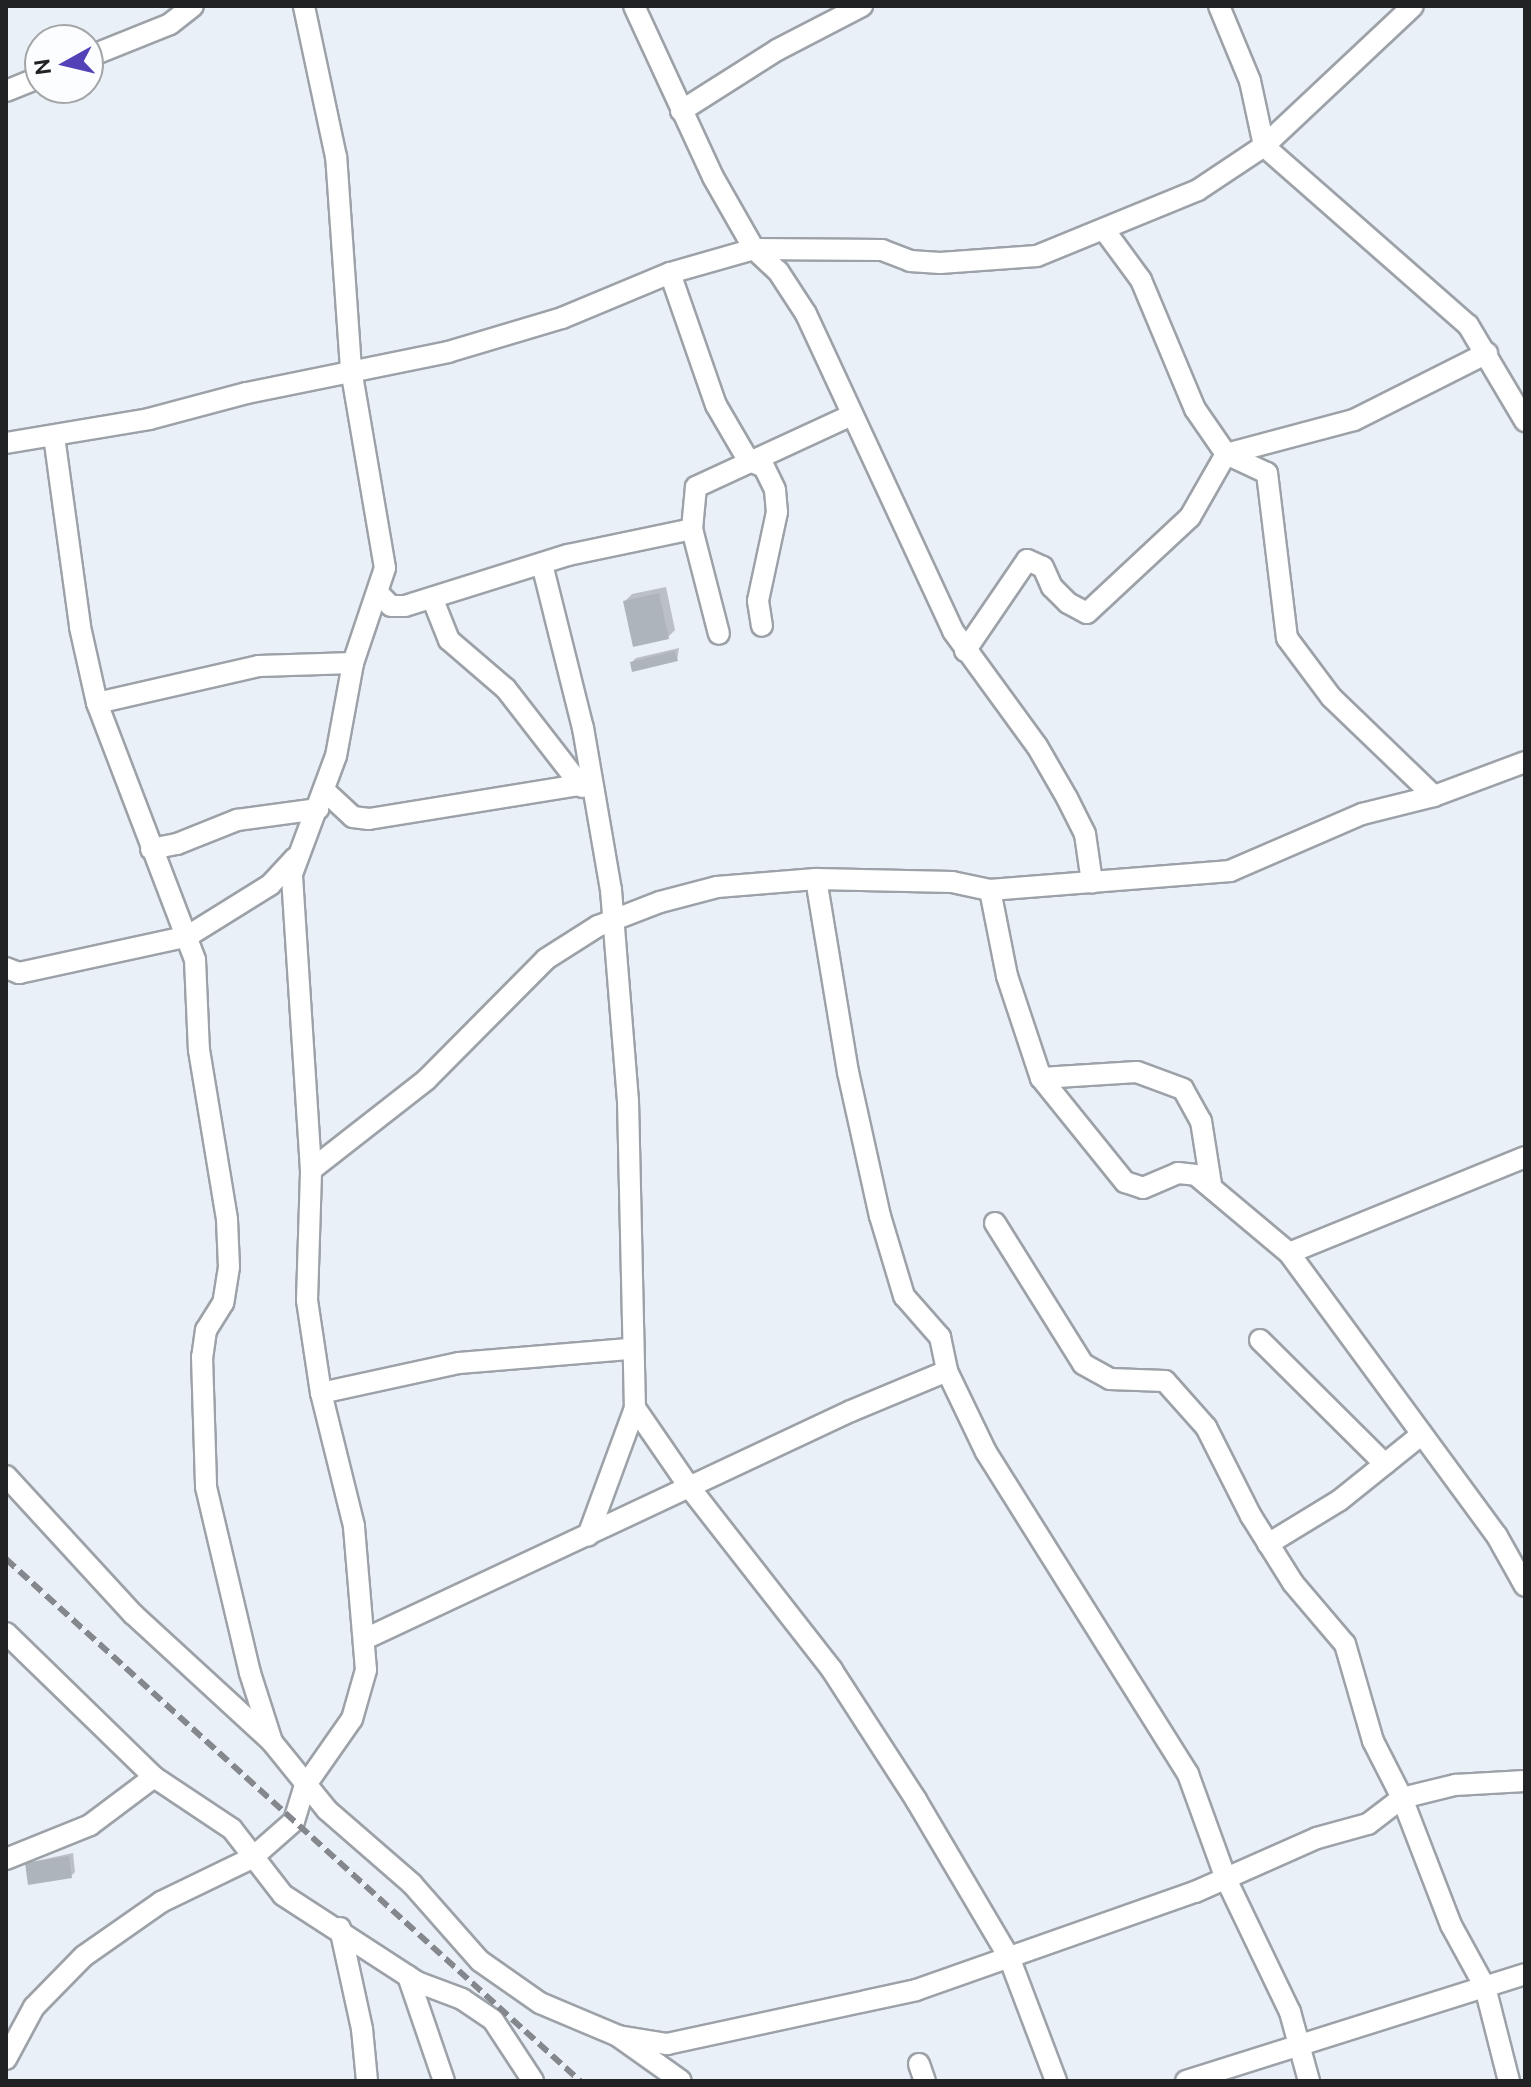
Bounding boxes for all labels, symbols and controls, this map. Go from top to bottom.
north arrow [24,24,104,104]
text: N [28,57,55,77]

